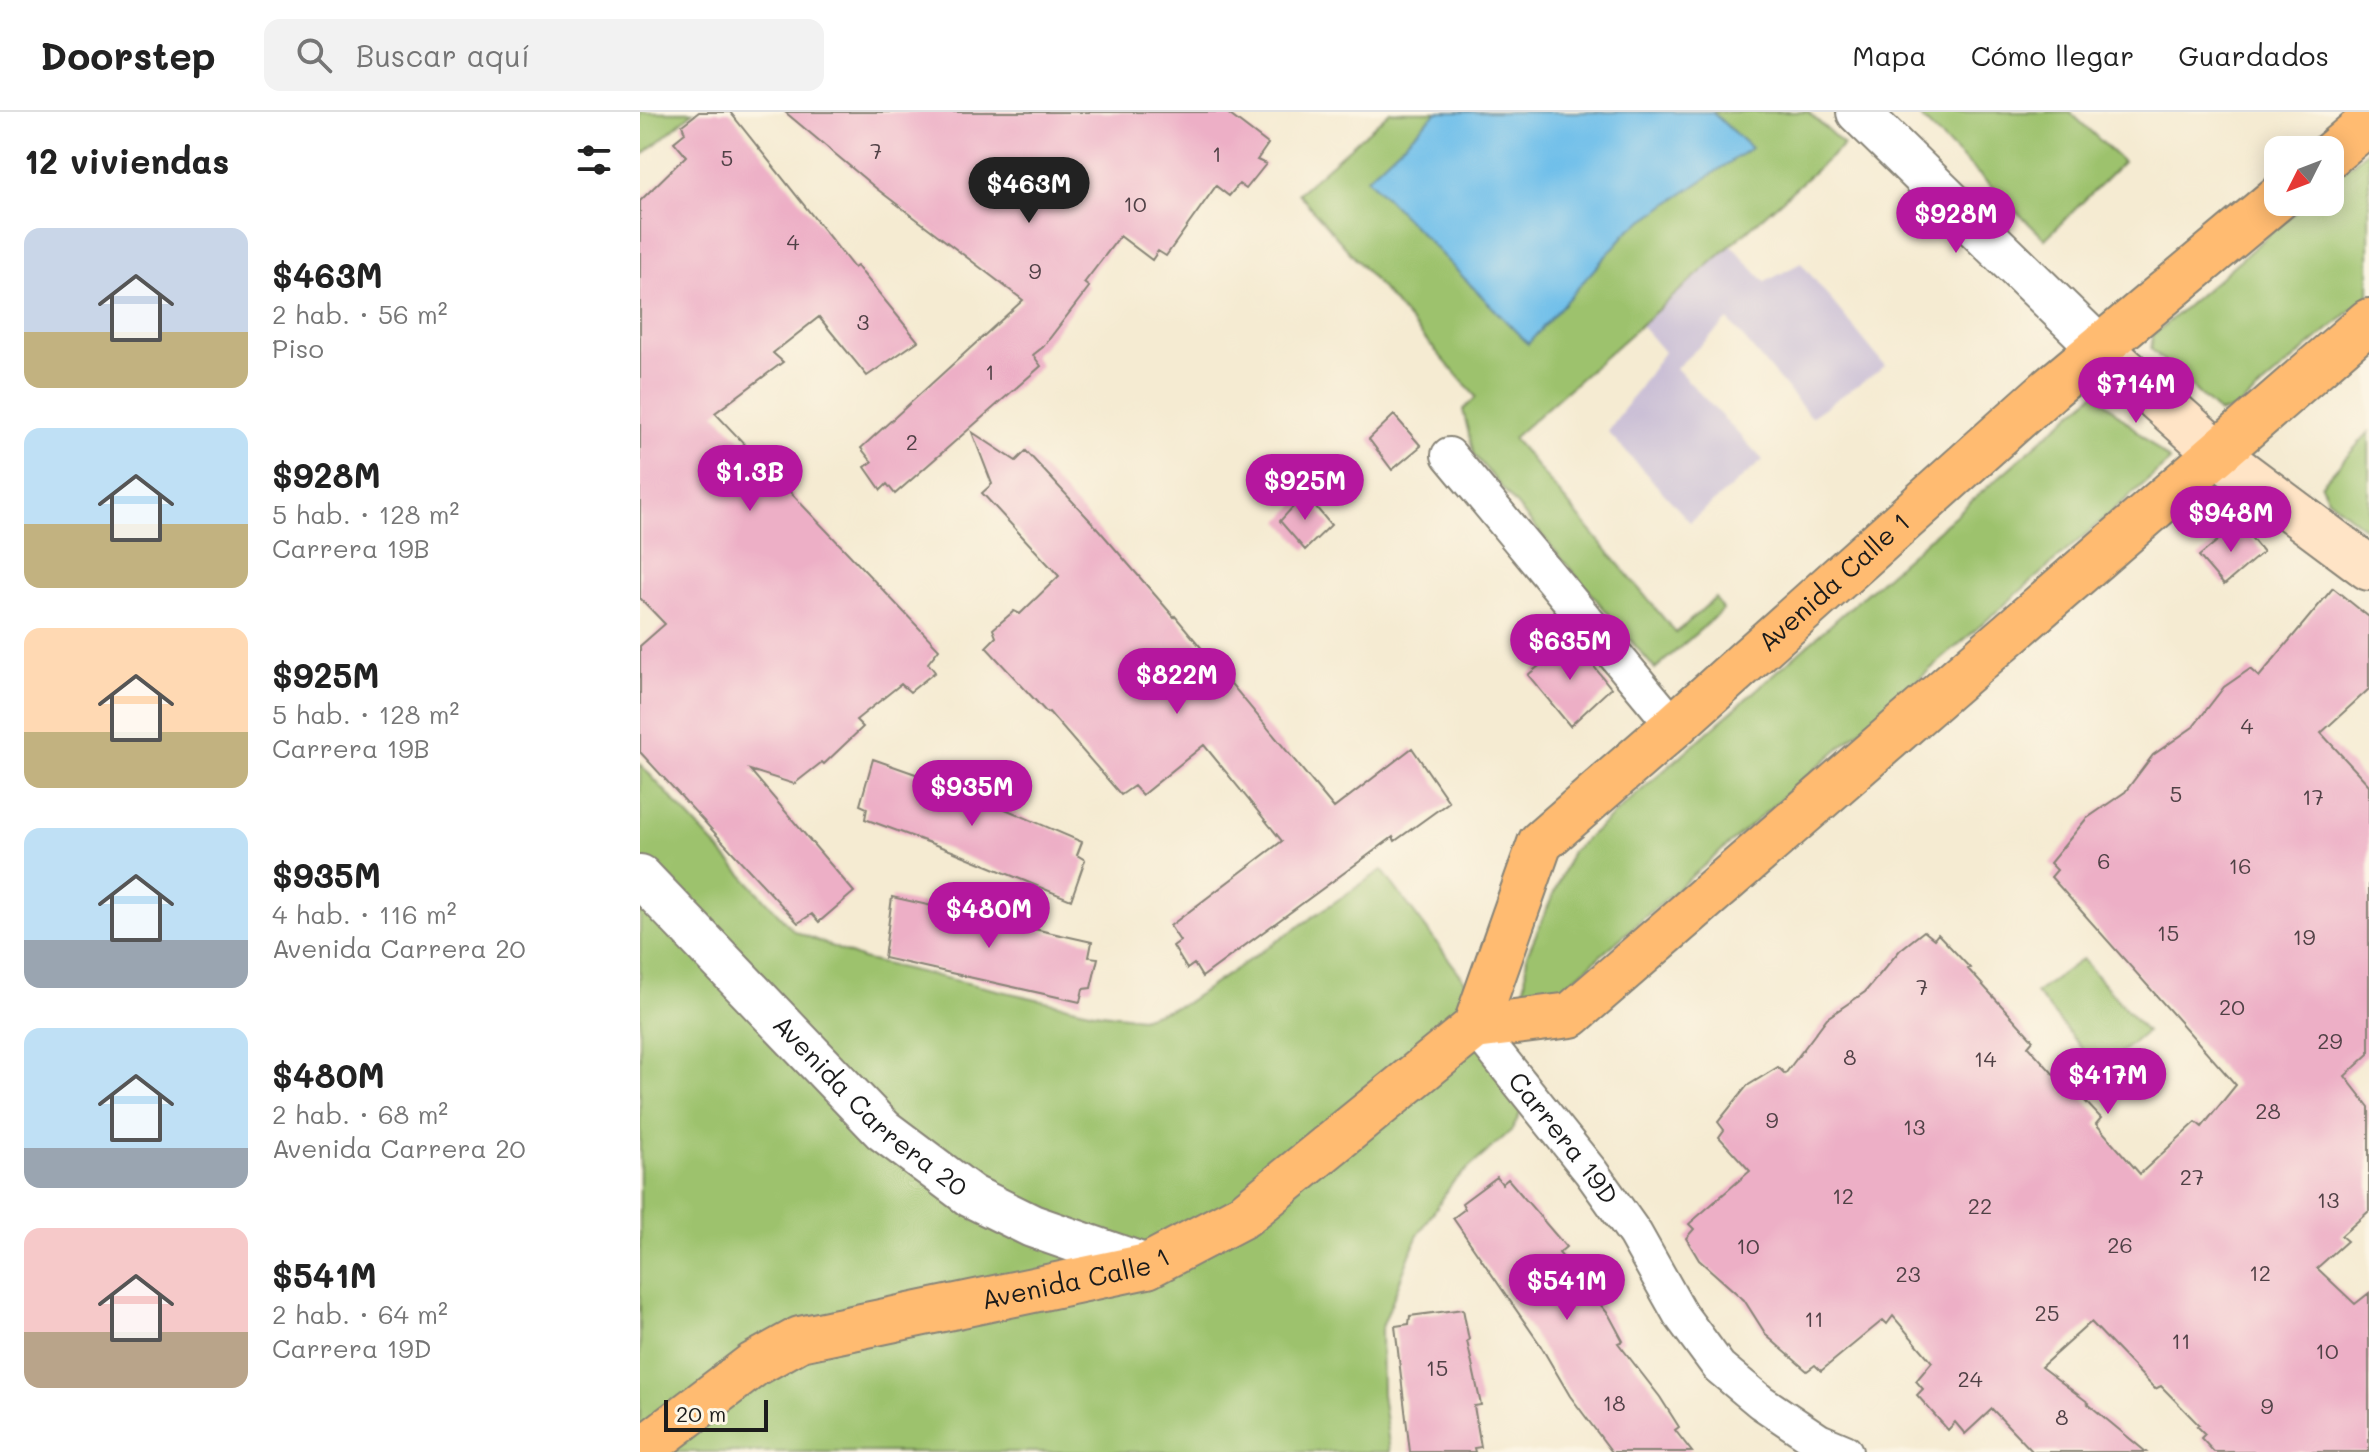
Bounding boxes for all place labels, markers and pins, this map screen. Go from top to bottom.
pin: $463M [973,157,1085,225]
pin: $928M [1900,187,2012,255]
pin: $714M [2080,357,2192,425]
pin: $1.3B [694,445,806,513]
pin: $925M [1249,454,1361,522]
pin: $948M [2175,486,2287,554]
pin: $635M [1514,614,1626,682]
pin: $822M [1121,648,1233,716]
pin: $935M [916,760,1028,828]
pin: $480M [933,882,1045,950]
pin: $417M [2052,1048,2164,1116]
pin: $541M [1511,1254,1623,1322]

